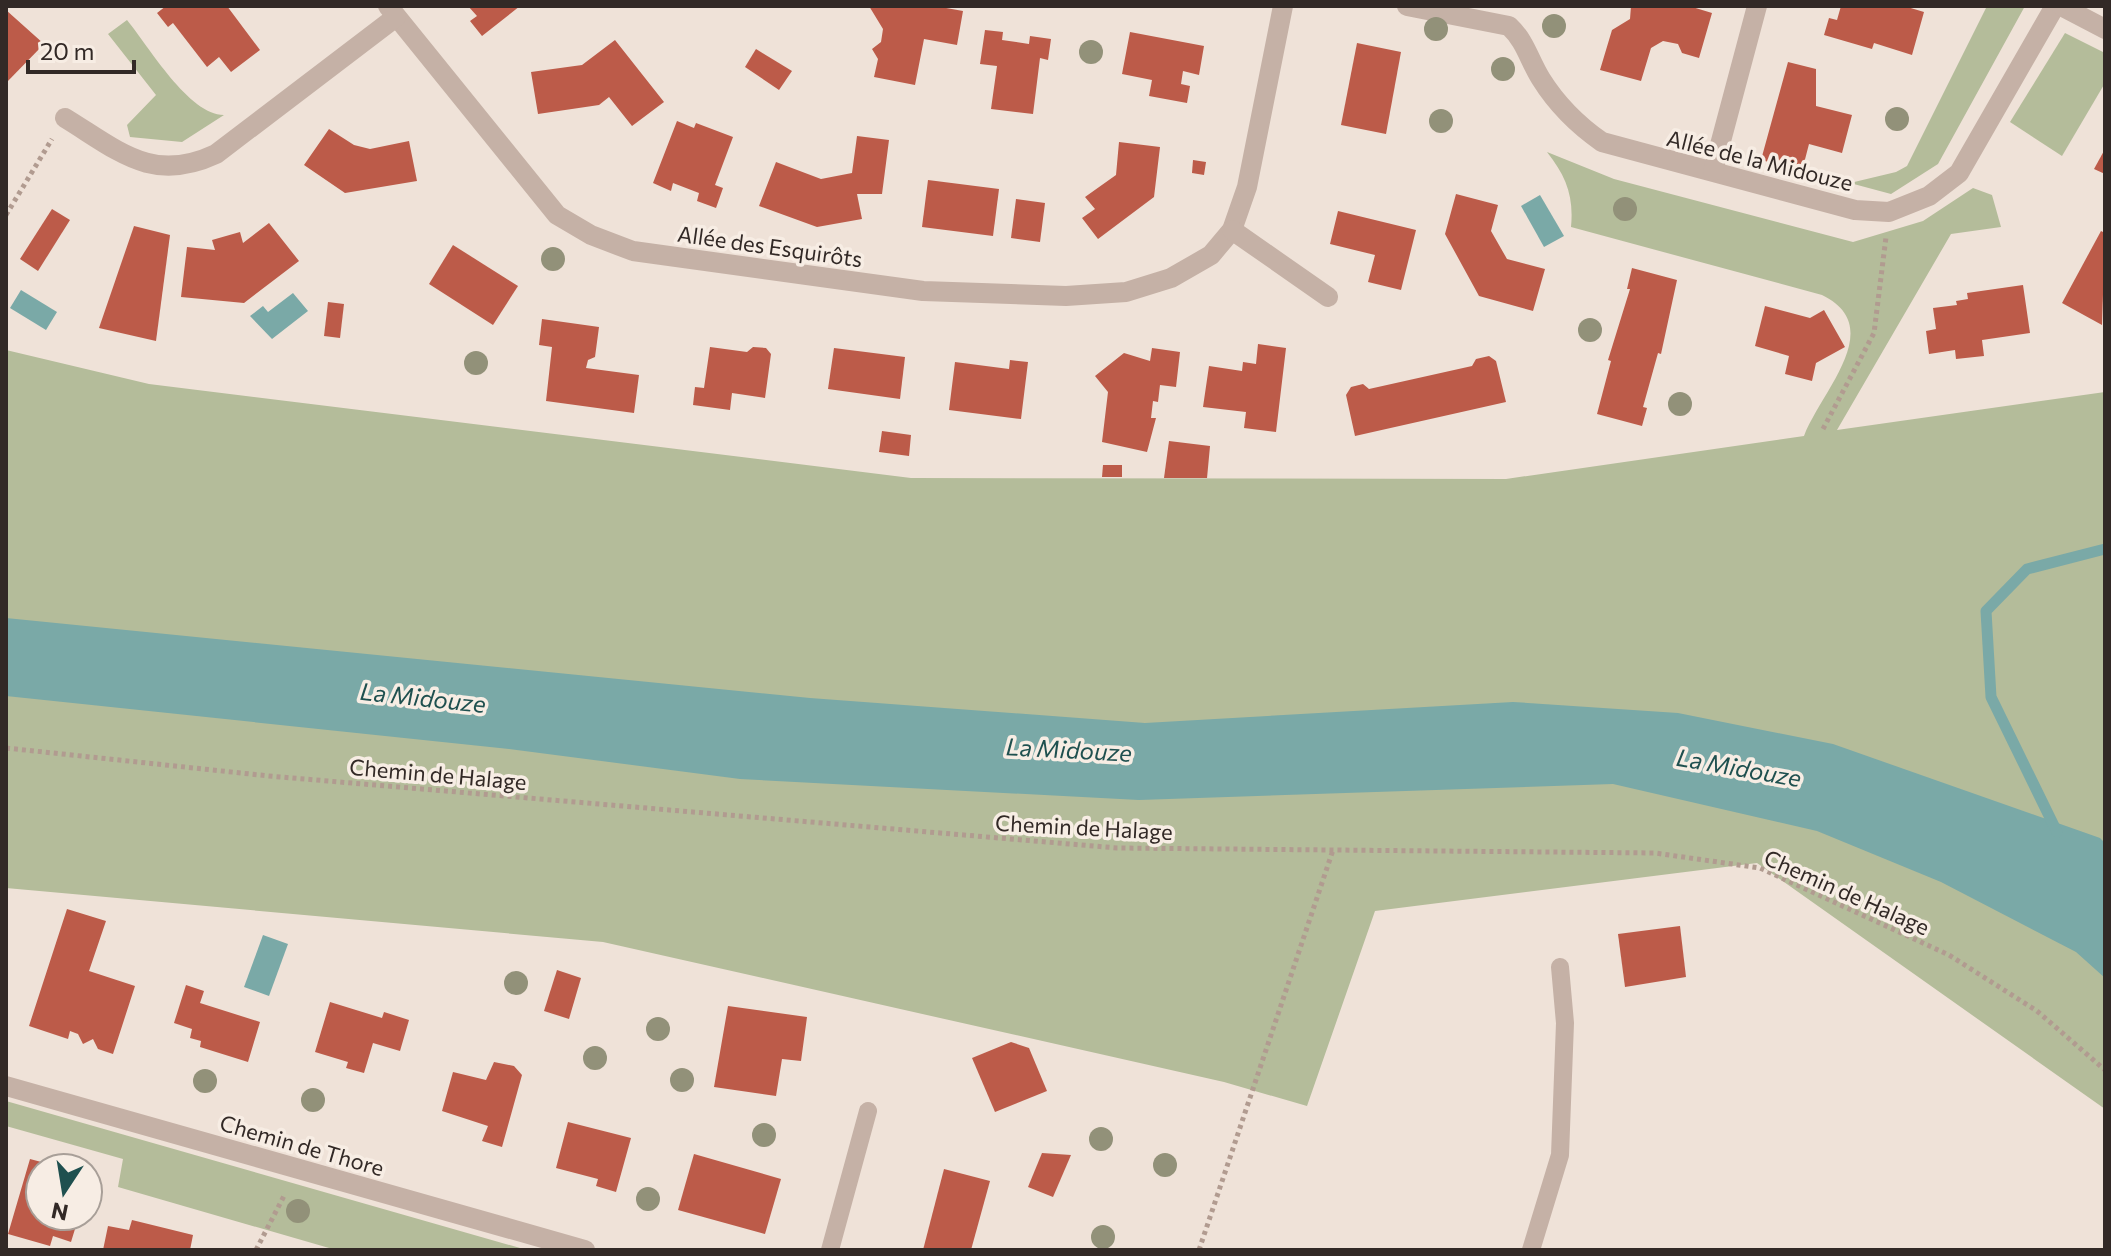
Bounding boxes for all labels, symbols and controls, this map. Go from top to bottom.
scale bar [28,24,134,74]
text: 20 m [40,36,94,65]
street label: Allée de la Midouze [1664,124,1856,196]
street label: Allée des Esquirôts [676,220,864,272]
water label: La Midouze [359,676,488,718]
water label: La Midouze [1005,731,1133,767]
water label: La Midouze [1674,742,1804,792]
street label: Chemin de Halage [348,753,528,795]
street label: Chemin de Halage [994,809,1174,845]
street label: Chemin de Halage [1760,843,1934,941]
street label: Chemin de Thore [217,1109,387,1181]
north arrow [24,1152,104,1232]
text: N [49,1197,71,1227]

